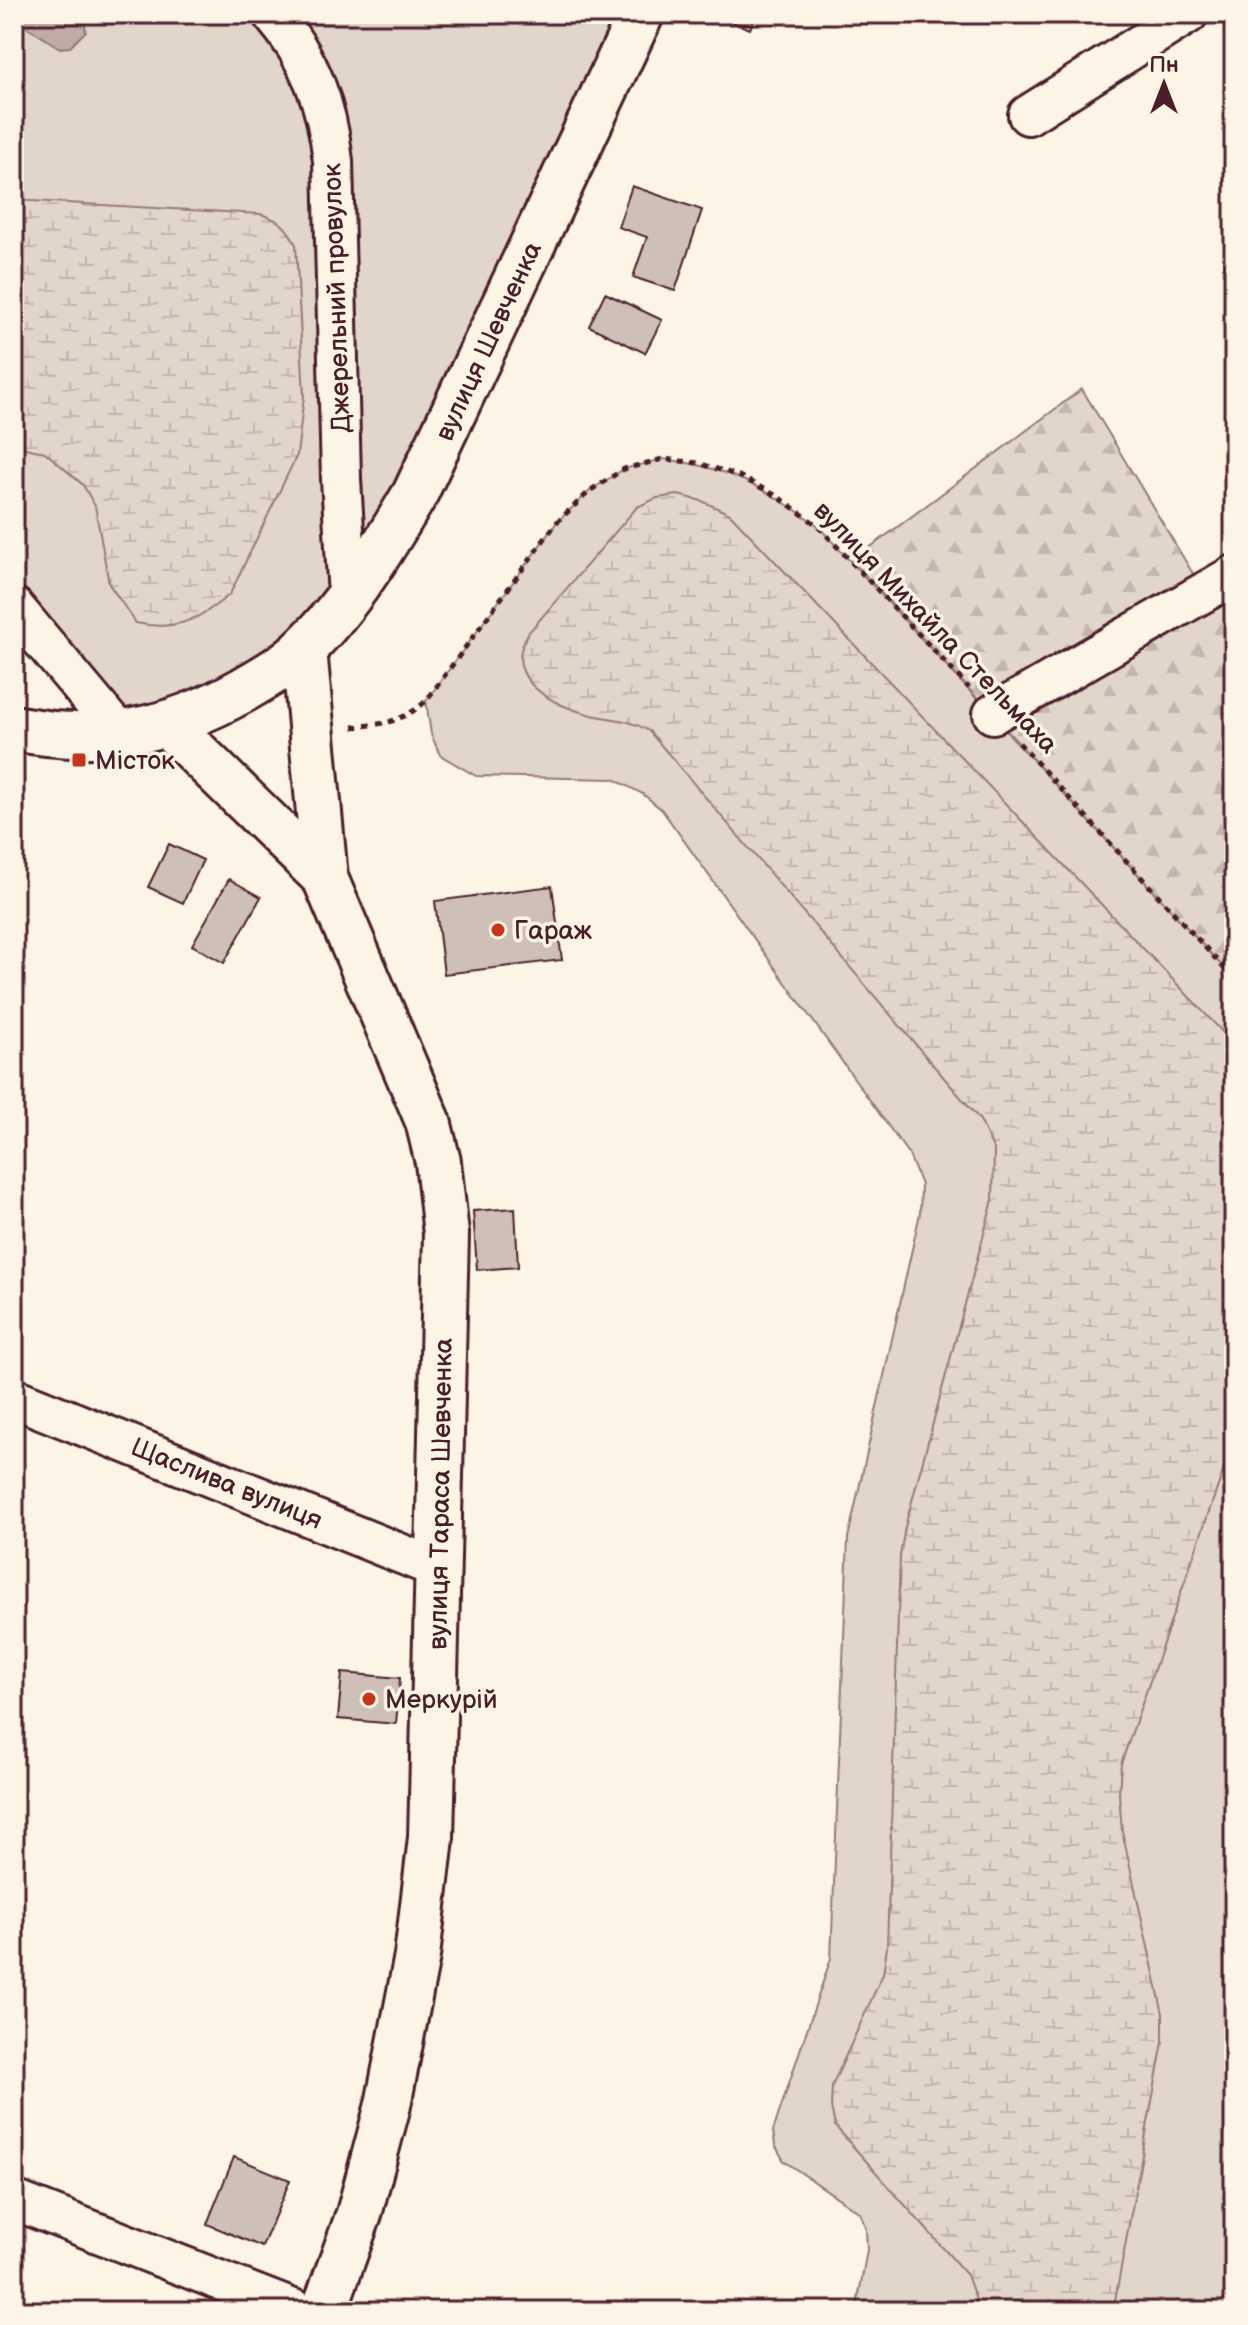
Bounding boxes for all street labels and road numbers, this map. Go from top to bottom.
street label: Джерельний провулок [317,162,358,433]
street label: вулиця Шевченка [430,237,549,446]
street label: вулиця Михайла Стельмаха [806,496,1063,760]
street label: вулиця Тараса Шевченка [423,1338,460,1650]
street label: Щаслива вулиця [126,1432,327,1537]

